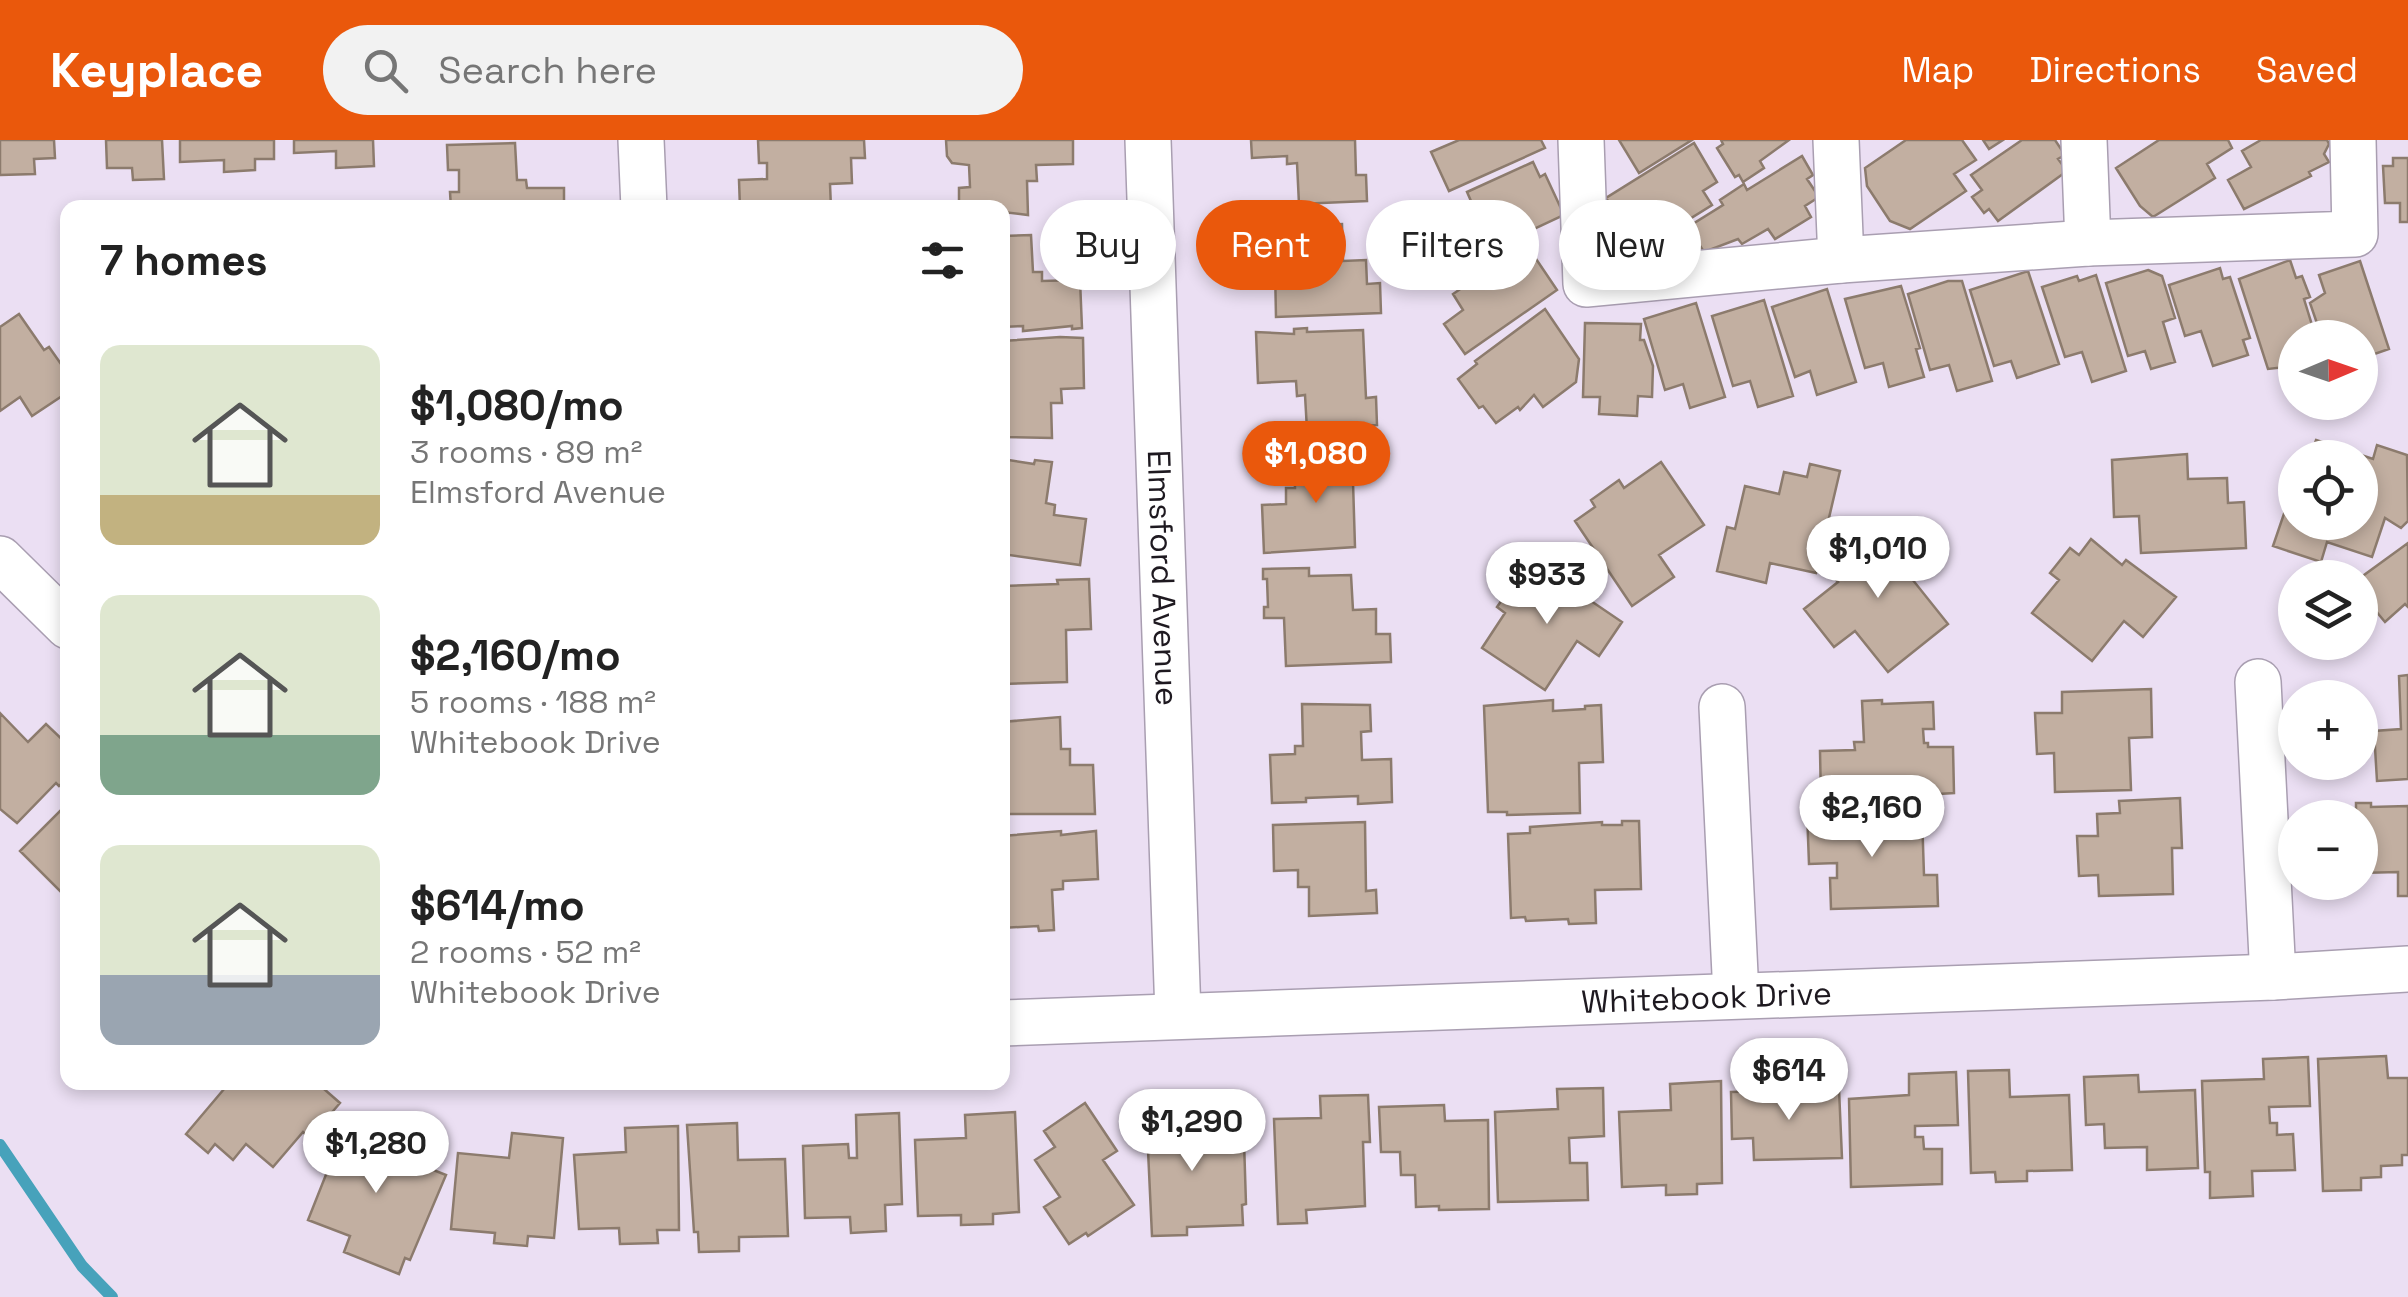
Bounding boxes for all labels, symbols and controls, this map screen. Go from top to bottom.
search box [323,25,1023,115]
text: Keyplace [50,40,263,101]
icon: search [358,43,413,98]
text: Search here [438,46,657,94]
text: Map [1901,48,1974,92]
text: Directions [2029,48,2201,92]
text: Saved [2256,48,2358,92]
chip: Buy [1040,200,1176,290]
chip: Rent [1196,200,1346,290]
chip: Filters [1366,200,1539,290]
chip: New [1559,200,1701,290]
icon: filters [915,233,970,288]
text: 7 homes [100,234,268,287]
north arrow [2278,320,2378,420]
map controls [2278,320,2378,900]
text: $1,080/mo [410,379,624,432]
icon: home [180,385,300,505]
pin: $1,080 [1235,421,1397,506]
text: 3 rooms · 89 m² [410,432,642,472]
text: $1,080 [1264,433,1368,473]
button: locate [2278,440,2378,540]
street label: Elmsford Avenue [1139,449,1187,706]
text: Elmsford Avenue [410,472,666,512]
pin: $1,010 [1797,516,1959,601]
text: $1,010 [1829,528,1927,568]
pin: $933 [1488,542,1606,627]
text: $933 [1508,554,1586,594]
button: layers [2278,560,2378,660]
text: $2,160/mo [410,629,621,682]
icon: home [180,635,300,755]
button: + [2278,680,2378,780]
text: 5 rooms · 188 m² [410,682,656,722]
text: Whitebook Drive [410,722,661,762]
pin: $2,160 [1791,775,1953,860]
text: $2,160 [1821,787,1923,827]
button: − [2278,800,2378,900]
text: $614/mo [410,879,585,932]
icon: home [180,885,300,1005]
text: 2 rooms · 52 m² [410,932,641,972]
text: Whitebook Drive [410,972,661,1012]
street label: Whitebook Drive [1580,973,1833,1022]
pin: $614 [1730,1038,1848,1123]
text: $614 [1752,1050,1826,1090]
pin: $1,290 [1111,1089,1273,1174]
text: $1,290 [1141,1101,1243,1141]
pin: $1,280 [295,1111,457,1196]
text: $1,280 [325,1123,427,1163]

